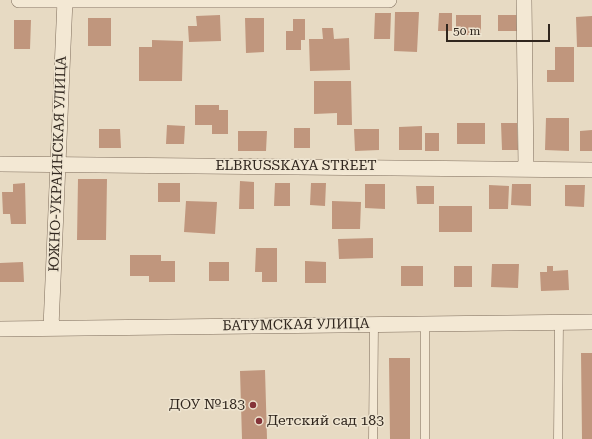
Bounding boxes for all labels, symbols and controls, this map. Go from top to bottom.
scale bar [448,16,552,42]
text: 50 m [453,24,480,38]
street label: ЮЖНО-УКРАИНСКАЯ УЛИЦА [46,56,70,272]
street label: ELBRUSSKAYA STREET [215,158,377,174]
street label: БАТУМСКАЯ УЛИЦА [222,315,370,335]
place label: ДОУ №183 [169,397,245,413]
marker: ДОУ №183 [248,400,258,410]
place label: Детский сад 183 [267,413,384,429]
marker: Детский сад 183 [254,416,264,426]

